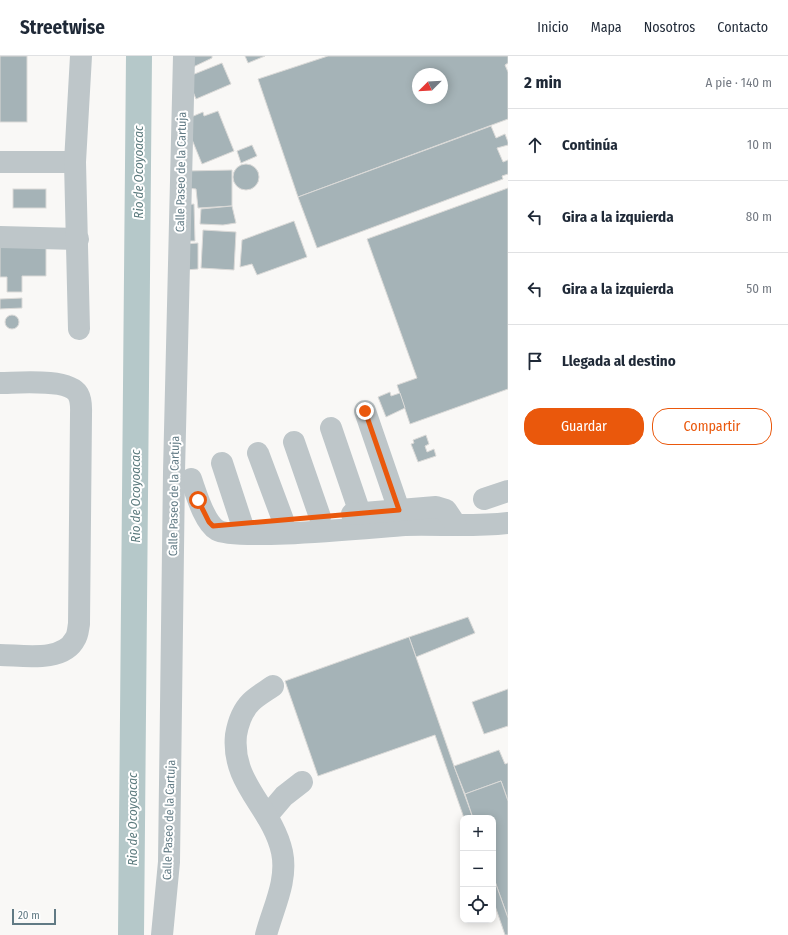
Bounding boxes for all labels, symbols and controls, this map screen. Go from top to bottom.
text: Streetwise [20,16,105,39]
text: Inicio [537,19,569,36]
text: Mapa [591,19,622,36]
text: Nosotros [644,19,695,36]
text: Contacto [717,19,768,36]
north arrow [412,68,448,104]
text: 2 min [524,72,562,93]
text: A pie · 140 m [705,75,772,90]
street label: Calle Paseo de la Cartuja [173,112,189,232]
water label: Rio de Ocoyoacac [131,125,146,219]
icon: ahead [524,134,546,156]
text: Continúa [562,136,618,154]
text: 10 m [747,137,772,152]
icon: left [524,206,546,228]
text: Gira a la izquierda [562,208,674,226]
text: 80 m [746,209,772,224]
icon: left [524,278,546,300]
text: Gira a la izquierda [562,280,674,298]
text: 50 m [746,281,772,296]
icon: arrive [524,350,546,372]
text: Llegada al destino [562,352,676,370]
route end [356,402,374,420]
button: Guardar [524,408,644,445]
button: Compartir [652,408,772,445]
street label: Calle Paseo de la Cartuja [166,436,182,556]
water label: Rio de Ocoyoacac [128,449,143,543]
route start [189,491,207,509]
street label: Calle Paseo de la Cartuja [160,759,178,880]
water label: Rio de Ocoyoacac [125,772,140,866]
map controls [460,815,496,923]
button: + [460,815,496,851]
button: − [460,851,496,887]
button: locate [460,887,496,923]
scale bar [12,907,56,926]
text: 20 m [18,909,40,922]

